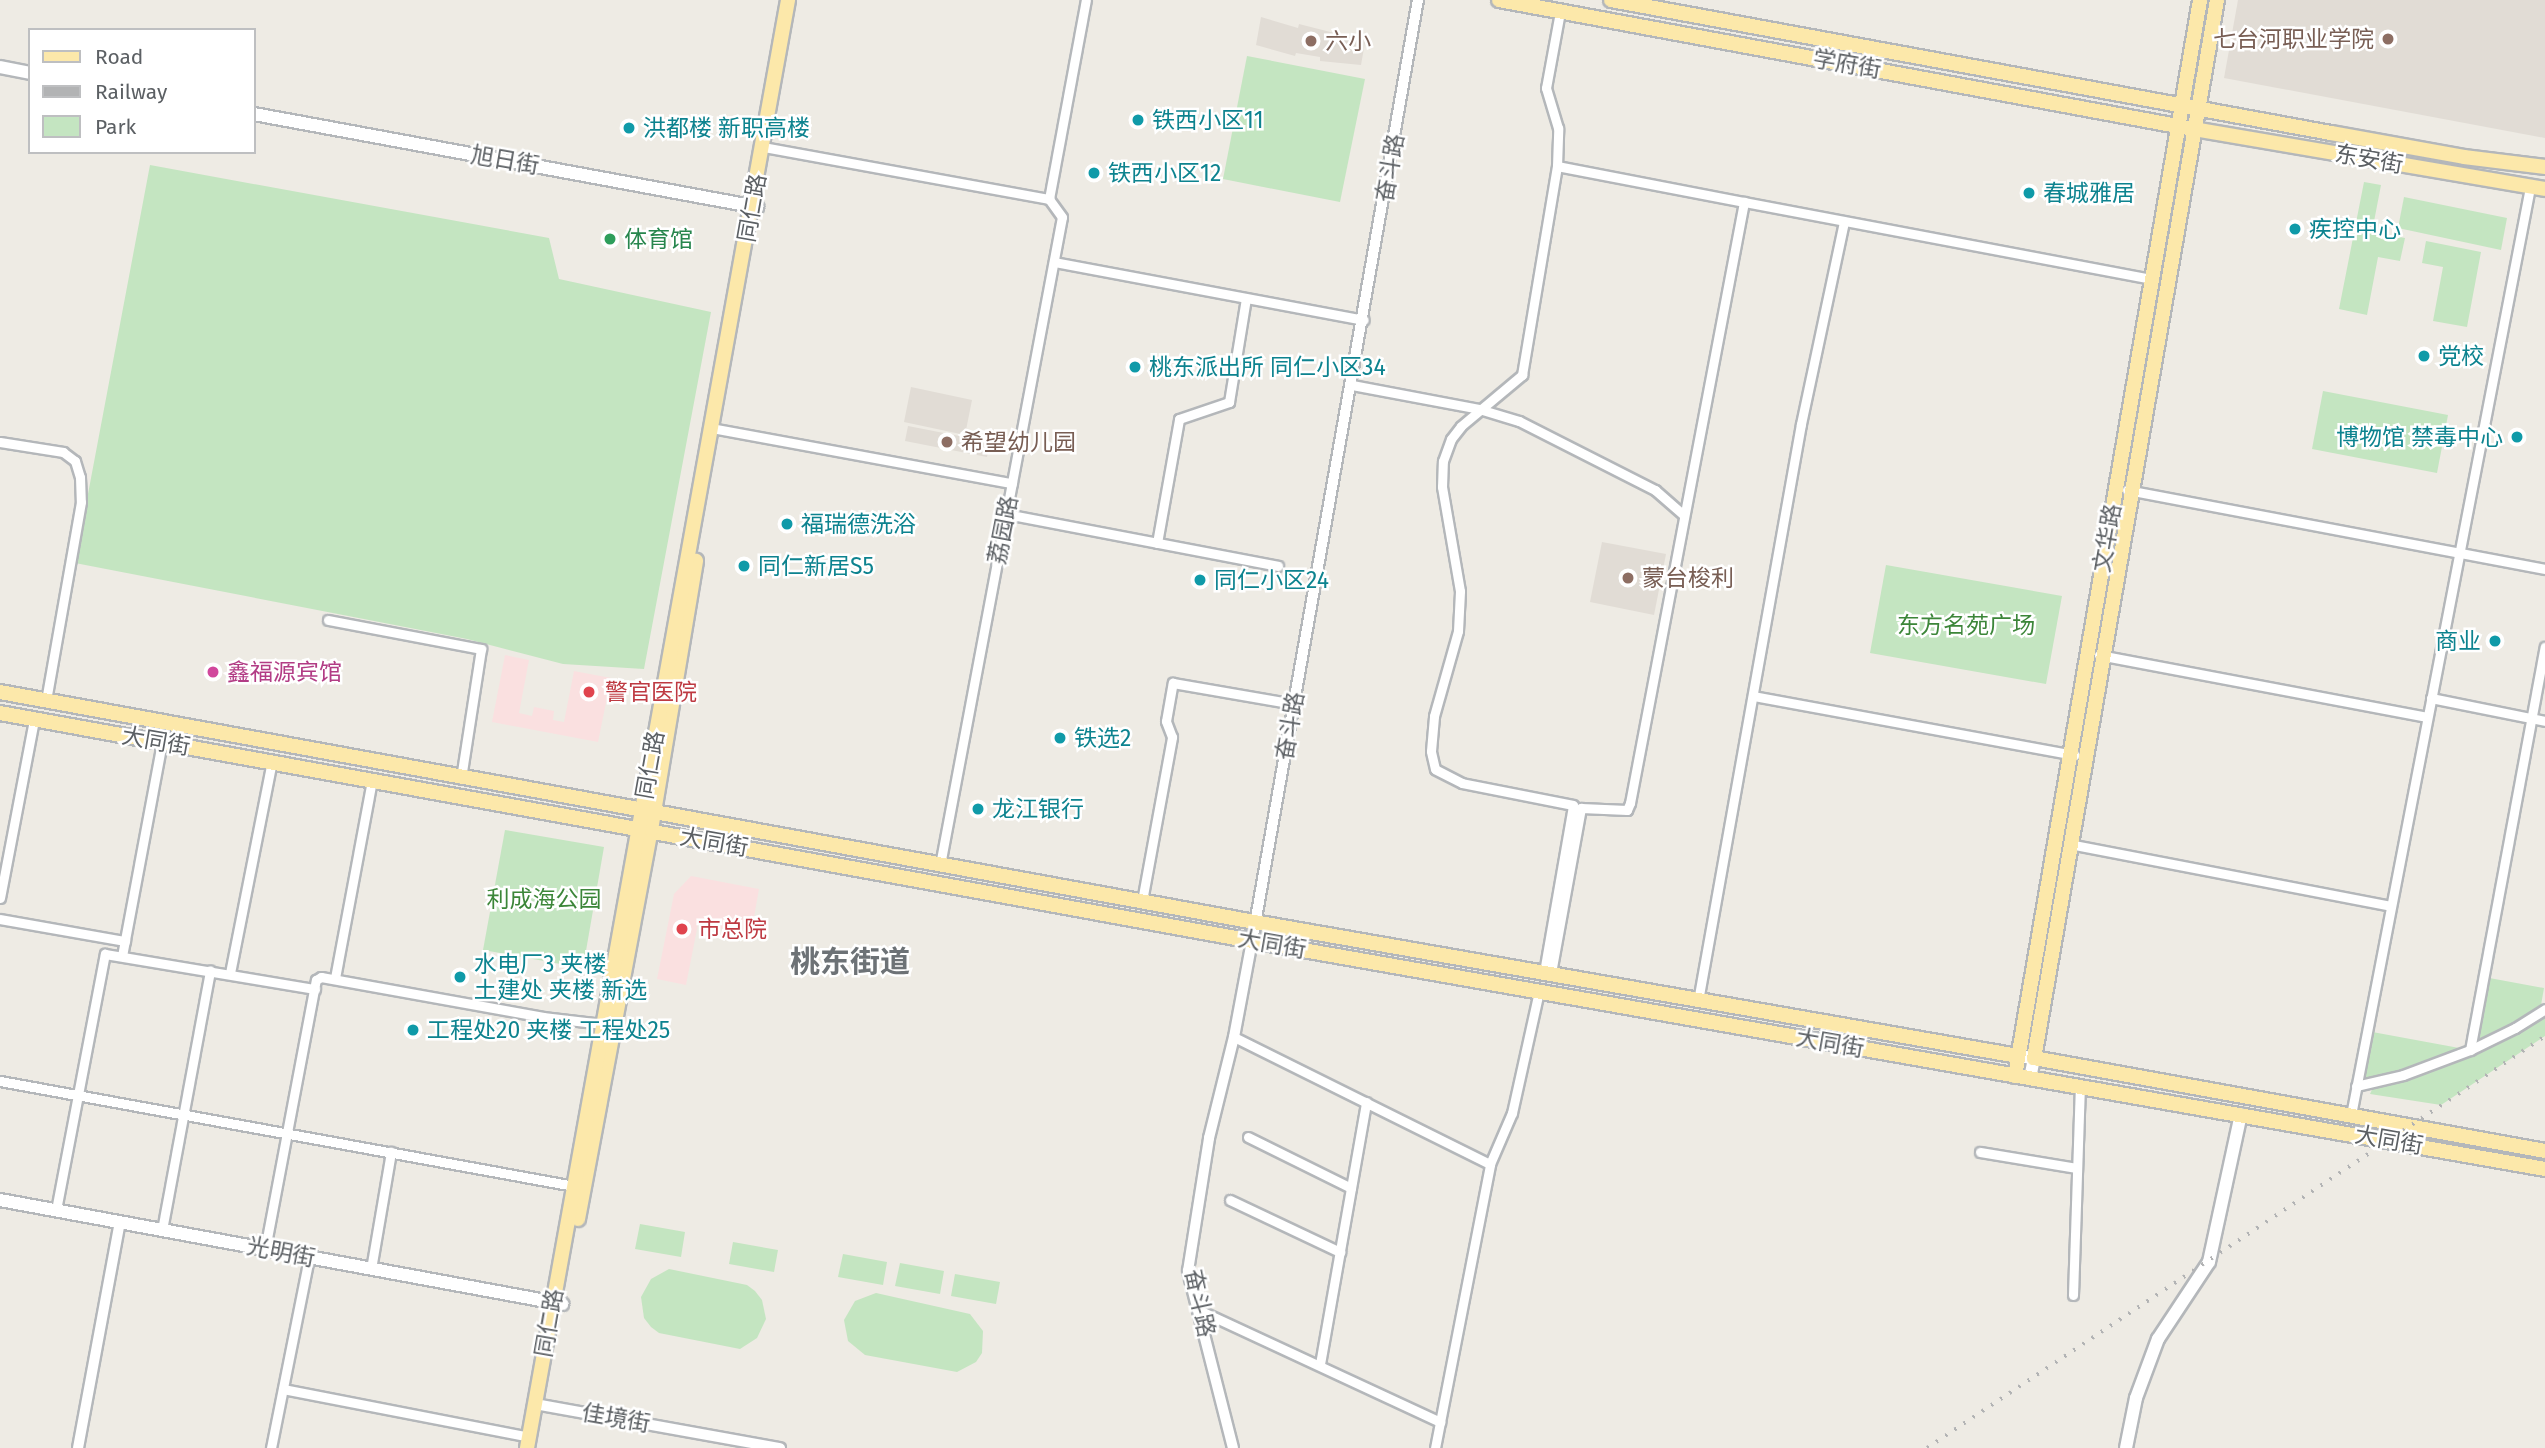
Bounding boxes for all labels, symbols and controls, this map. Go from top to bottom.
place label: 七台河职业学院 [2213,25,2374,53]
place label: 六小 [1325,27,1371,55]
legend [28,28,256,154]
marker: 七台河职业学院 [2380,31,2396,47]
marker: 六小 [1303,33,1319,49]
text: Road [95,44,143,70]
street label: 学府街 [1811,44,1883,84]
text: Railway [95,79,167,105]
place label: 铁西小区11 [1152,106,1264,134]
marker: 铁西小区11 [1130,112,1146,128]
text: Park [95,114,136,140]
place label: 洪都楼 新职高楼 [643,114,810,142]
marker: 洪都楼 新职高楼 [621,120,637,136]
street label: 奋斗路 [1370,132,1410,204]
street label: 东安街 [2333,139,2405,179]
street label: 旭日街 [469,140,541,180]
place label: 铁西小区12 [1108,159,1221,187]
marker: 铁西小区12 [1086,165,1102,181]
street label: 同仁路 [732,172,772,244]
place label: 春城雅居 [2043,179,2135,207]
marker: 春城雅居 [2021,185,2037,201]
place label: 疾控中心 [2309,215,2401,243]
marker: 疾控中心 [2287,221,2303,237]
place label: 体育馆 [624,225,693,253]
marker: 体育馆 [602,231,618,247]
place label: 党校 [2438,342,2484,370]
marker: 党校 [2416,348,2432,364]
place label: 桃东派出所 同仁小区34 [1149,353,1386,381]
marker: 桃东派出所 同仁小区34 [1127,359,1143,375]
place label: 博物馆 禁毒中心 [2336,423,2503,451]
place label: 希望幼儿园 [961,428,1076,456]
marker: 博物馆 禁毒中心 [2509,429,2525,445]
marker: 希望幼儿园 [939,434,955,450]
street label: 荔园路 [983,494,1023,566]
street label: 文华路 [2087,502,2127,574]
place label: 福瑞德洗浴 [801,510,916,538]
marker: 福瑞德洗浴 [779,516,795,532]
place label: 同仁新居S5 [758,552,874,580]
marker: 同仁新居S5 [736,558,752,574]
place label: 蒙台梭利 [1642,564,1734,592]
place label: 同仁小区24 [1214,566,1329,594]
marker: 蒙台梭利 [1620,570,1636,586]
marker: 同仁小区24 [1192,572,1208,588]
park label: 东方名苑广场 [1897,611,2035,639]
place label: 商业 [2435,627,2481,655]
marker: 商业 [2487,633,2503,649]
place label: 鑫福源宾馆 [227,658,342,686]
marker: 鑫福源宾馆 [205,664,221,680]
place label: 警官医院 [605,678,697,706]
marker: 警官医院 [579,682,599,702]
street label: 奋斗路 [1270,690,1310,762]
street label: 大同街 [120,721,192,761]
place label: 铁选2 [1074,724,1131,752]
street label: 同仁路 [630,729,670,801]
marker: 铁选2 [1052,730,1068,746]
place label: 龙江银行 [992,795,1084,823]
marker: 龙江银行 [970,801,986,817]
street label: 大同街 [678,822,750,862]
park label: 利成海公园 [487,885,601,913]
place label: 市总院 [698,915,767,943]
marker: 市总院 [672,919,692,939]
street label: 大同街 [1236,924,1308,964]
district label: 桃东街道 [790,944,910,980]
place label: 水电厂3 夹楼 土建处 夹楼 新选 [474,950,647,1004]
marker: 水电厂3 夹楼 土建处 夹楼 新选 [452,969,468,985]
place label: 工程处20 夹楼 工程处25 [427,1016,670,1044]
marker: 工程处20 夹楼 工程处25 [405,1022,421,1038]
street label: 大同街 [1794,1023,1866,1063]
street label: 大同街 [2353,1120,2425,1160]
street label: 光明街 [245,1232,317,1272]
street label: 奋斗路 [1179,1266,1221,1340]
street label: 同仁路 [529,1287,569,1359]
street label: 佳境街 [580,1398,652,1438]

